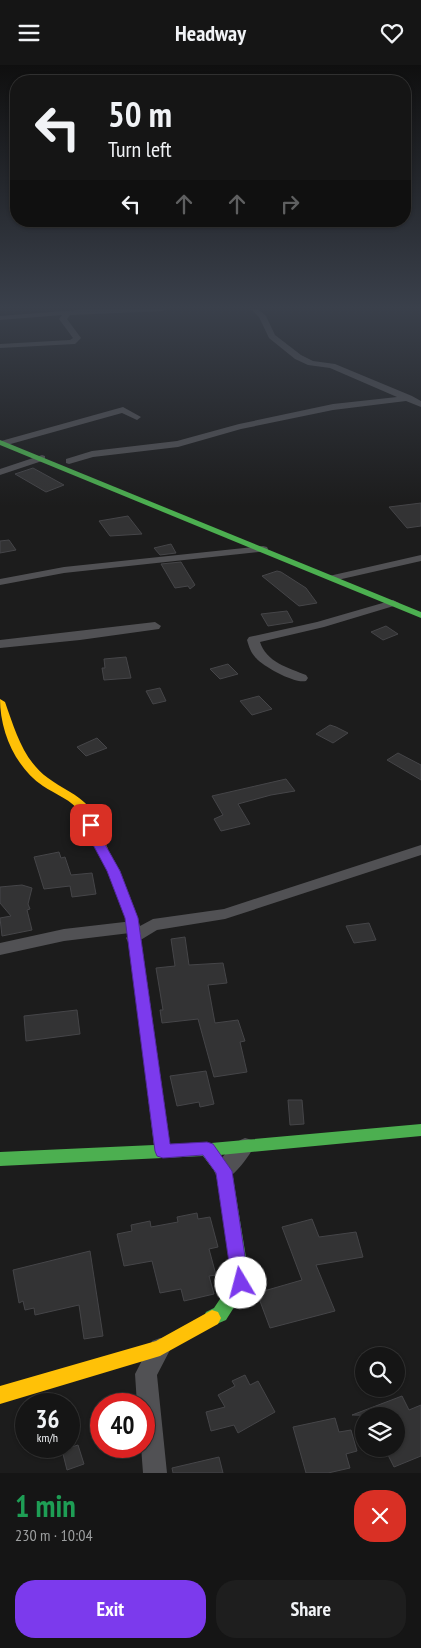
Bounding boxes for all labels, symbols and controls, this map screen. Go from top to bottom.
icon: menu [15,19,43,47]
text: Headway [175,19,246,47]
icon: heart [378,19,406,47]
text: 50 m [108,91,172,137]
icon: left [25,95,90,160]
text: Turn left [108,135,172,163]
icon: left [117,190,145,218]
icon: ahead [170,190,198,218]
icon: ahead [223,190,251,218]
icon: right [276,190,304,218]
pin [70,804,112,846]
icon: arrive [77,811,105,839]
position arrow [214,1256,266,1308]
map controls [355,1347,405,1457]
button: search [355,1347,405,1397]
speed limit sign: 40 [90,1393,155,1458]
text: 36 [36,1403,59,1435]
button: layers [355,1407,405,1457]
text: km/h [37,1430,58,1445]
text: 1 min [15,1486,76,1525]
button: close [354,1490,406,1542]
text: 230 m · 10:04 [15,1525,93,1545]
button: Exit [15,1580,206,1638]
button: Share [216,1580,406,1638]

